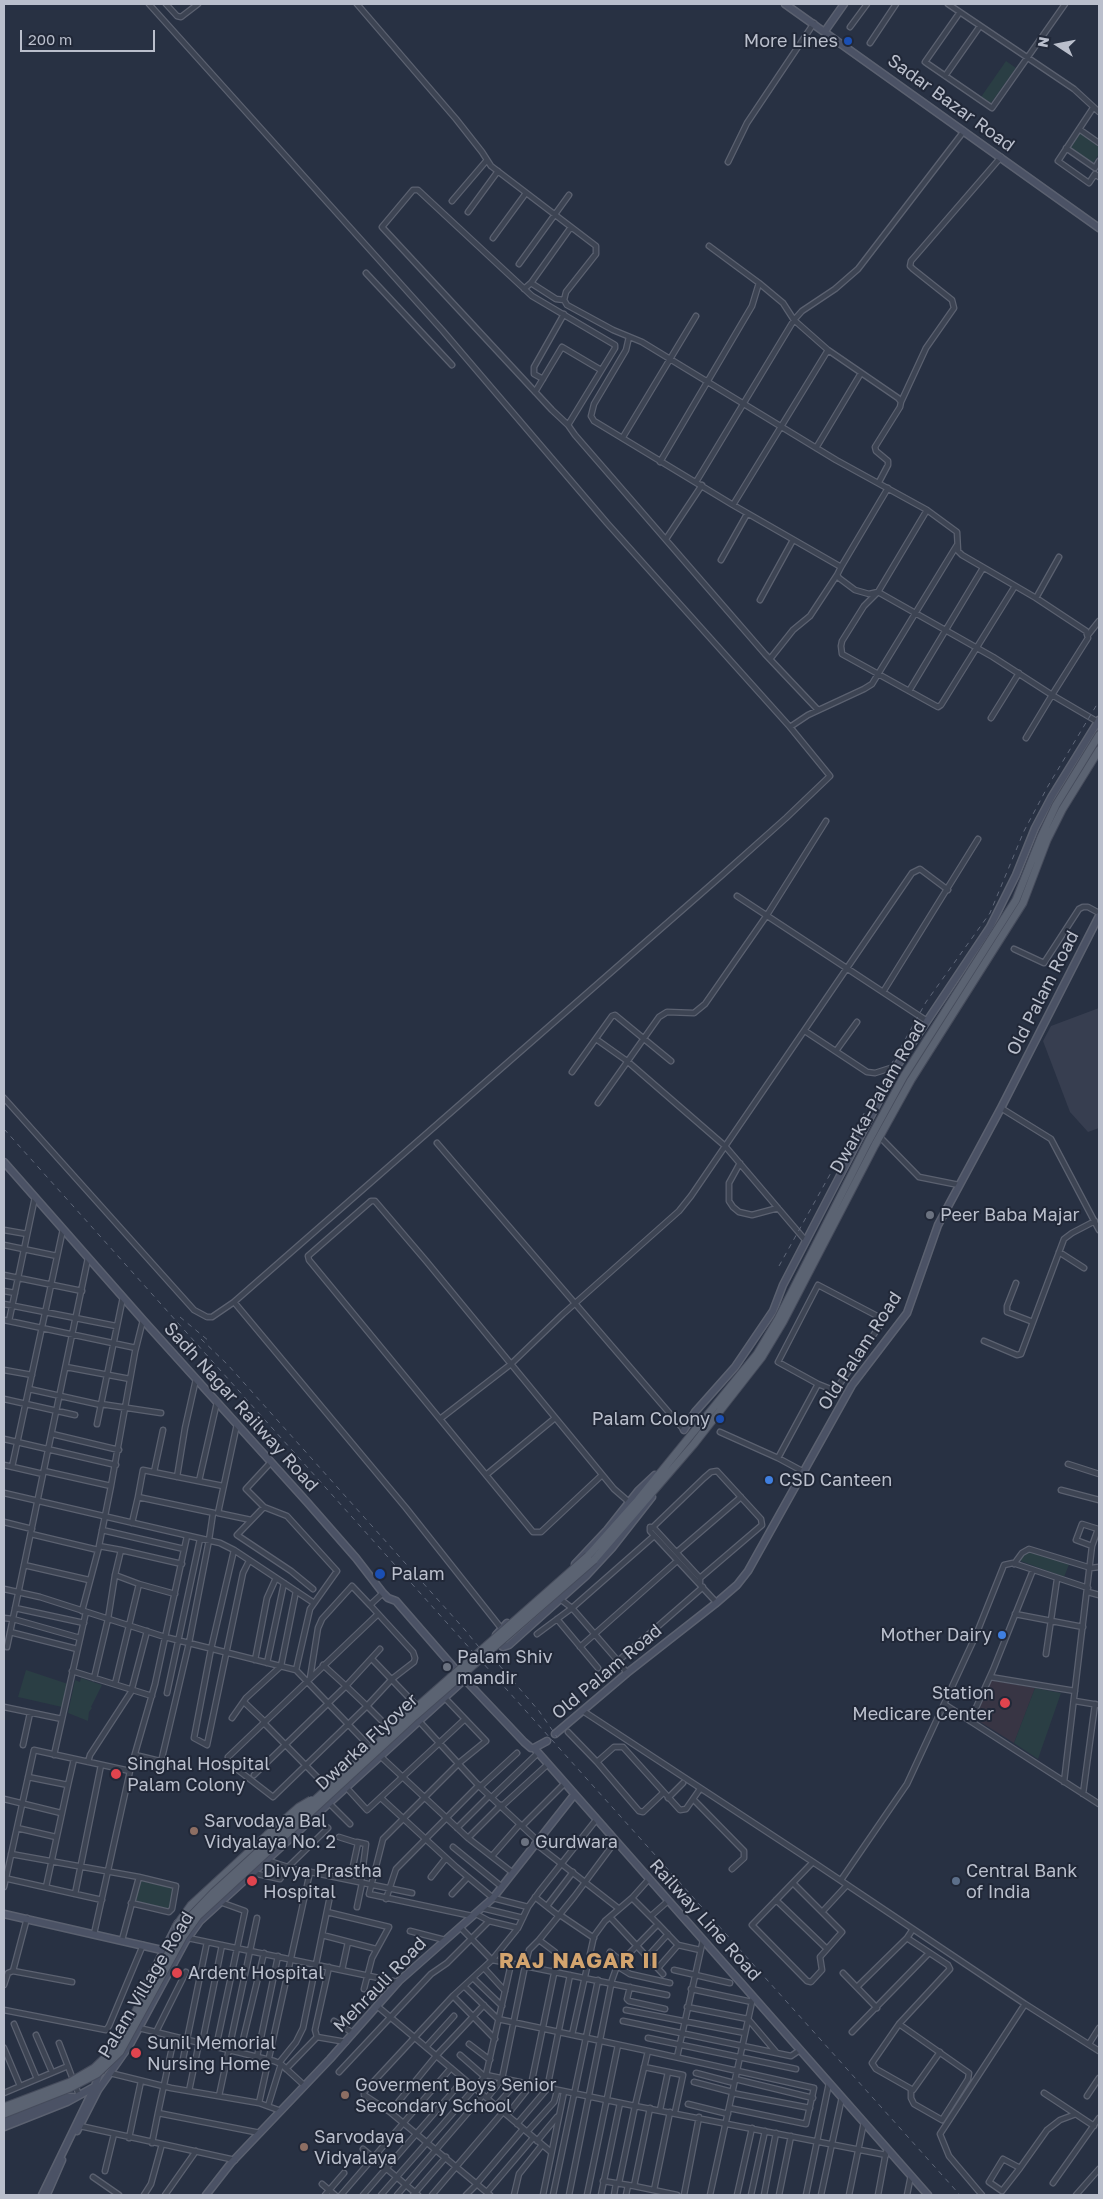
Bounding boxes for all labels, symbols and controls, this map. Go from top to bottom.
scale bar [22,20,158,52]
north arrow [1033,20,1083,70]
text: 200 m [28,30,72,48]
place label: More Lines [744,30,838,52]
marker: More Lines [842,35,854,47]
text: N [1033,35,1052,49]
street label: Sadar Bazar Road [883,50,1019,156]
street label: Old Palam Road [1002,927,1084,1059]
street label: Dwarka-Palam Road [825,1017,931,1177]
place label: Peer Baba Majar [940,1204,1080,1226]
marker: Peer Baba Majar [924,1209,936,1221]
street label: Old Palam Road [814,1288,906,1414]
street label: Sadh Nagar Railway Road [159,1318,323,1496]
place label: Palam Colony [592,1408,710,1430]
marker: Palam Colony [714,1413,726,1425]
place label: CSD Canteen [779,1469,892,1491]
marker: CSD Canteen [763,1474,775,1486]
place label: Palam [391,1563,445,1585]
marker: Palam [373,1567,387,1581]
street label: Old Palam Road [548,1620,666,1724]
place label: Mother Dairy [880,1624,992,1646]
marker: Mother Dairy [996,1629,1008,1641]
place label: Palam Shiv mandir [457,1646,553,1688]
marker: Palam Shiv mandir [441,1661,453,1673]
place label: Station Medicare Center [852,1682,994,1725]
street label: Dwarka Flyover [311,1689,423,1795]
marker: Station Medicare Center [998,1696,1012,1710]
place label: Singhal Hospital Palam Colony [127,1753,270,1796]
marker: Singhal Hospital Palam Colony [109,1767,123,1781]
place label: Sarvodaya Bal Vidyalaya No. 2 [204,1810,336,1852]
marker: Sarvodaya Bal Vidyalaya No. 2 [188,1825,200,1837]
place label: Gurdwara [535,1831,618,1853]
marker: Gurdwara [519,1836,531,1848]
street label: Railway Line Road [645,1855,765,1985]
place label: Divya Prastha Hospital [263,1860,382,1902]
place label: Central Bank of India [966,1860,1078,1902]
marker: Divya Prastha Hospital [245,1874,259,1888]
marker: Central Bank of India [950,1875,962,1887]
street label: Palam Village Road [94,1908,198,2062]
street label: Mehrauli Road [329,1933,431,2037]
district label: RAJ NAGAR II [497,1948,661,1974]
place label: Ardent Hospital [188,1962,324,1984]
marker: Ardent Hospital [170,1966,184,1980]
place label: Sunil Memorial Nursing Home [147,2032,276,2074]
marker: Sunil Memorial Nursing Home [129,2046,143,2060]
place label: Goverment Boys Senior Secondary School [355,2074,557,2116]
marker: Goverment Boys Senior Secondary School [339,2089,351,2101]
place label: Sarvodaya Vidyalaya [314,2126,404,2168]
marker: Sarvodaya Vidyalaya [298,2141,310,2153]

